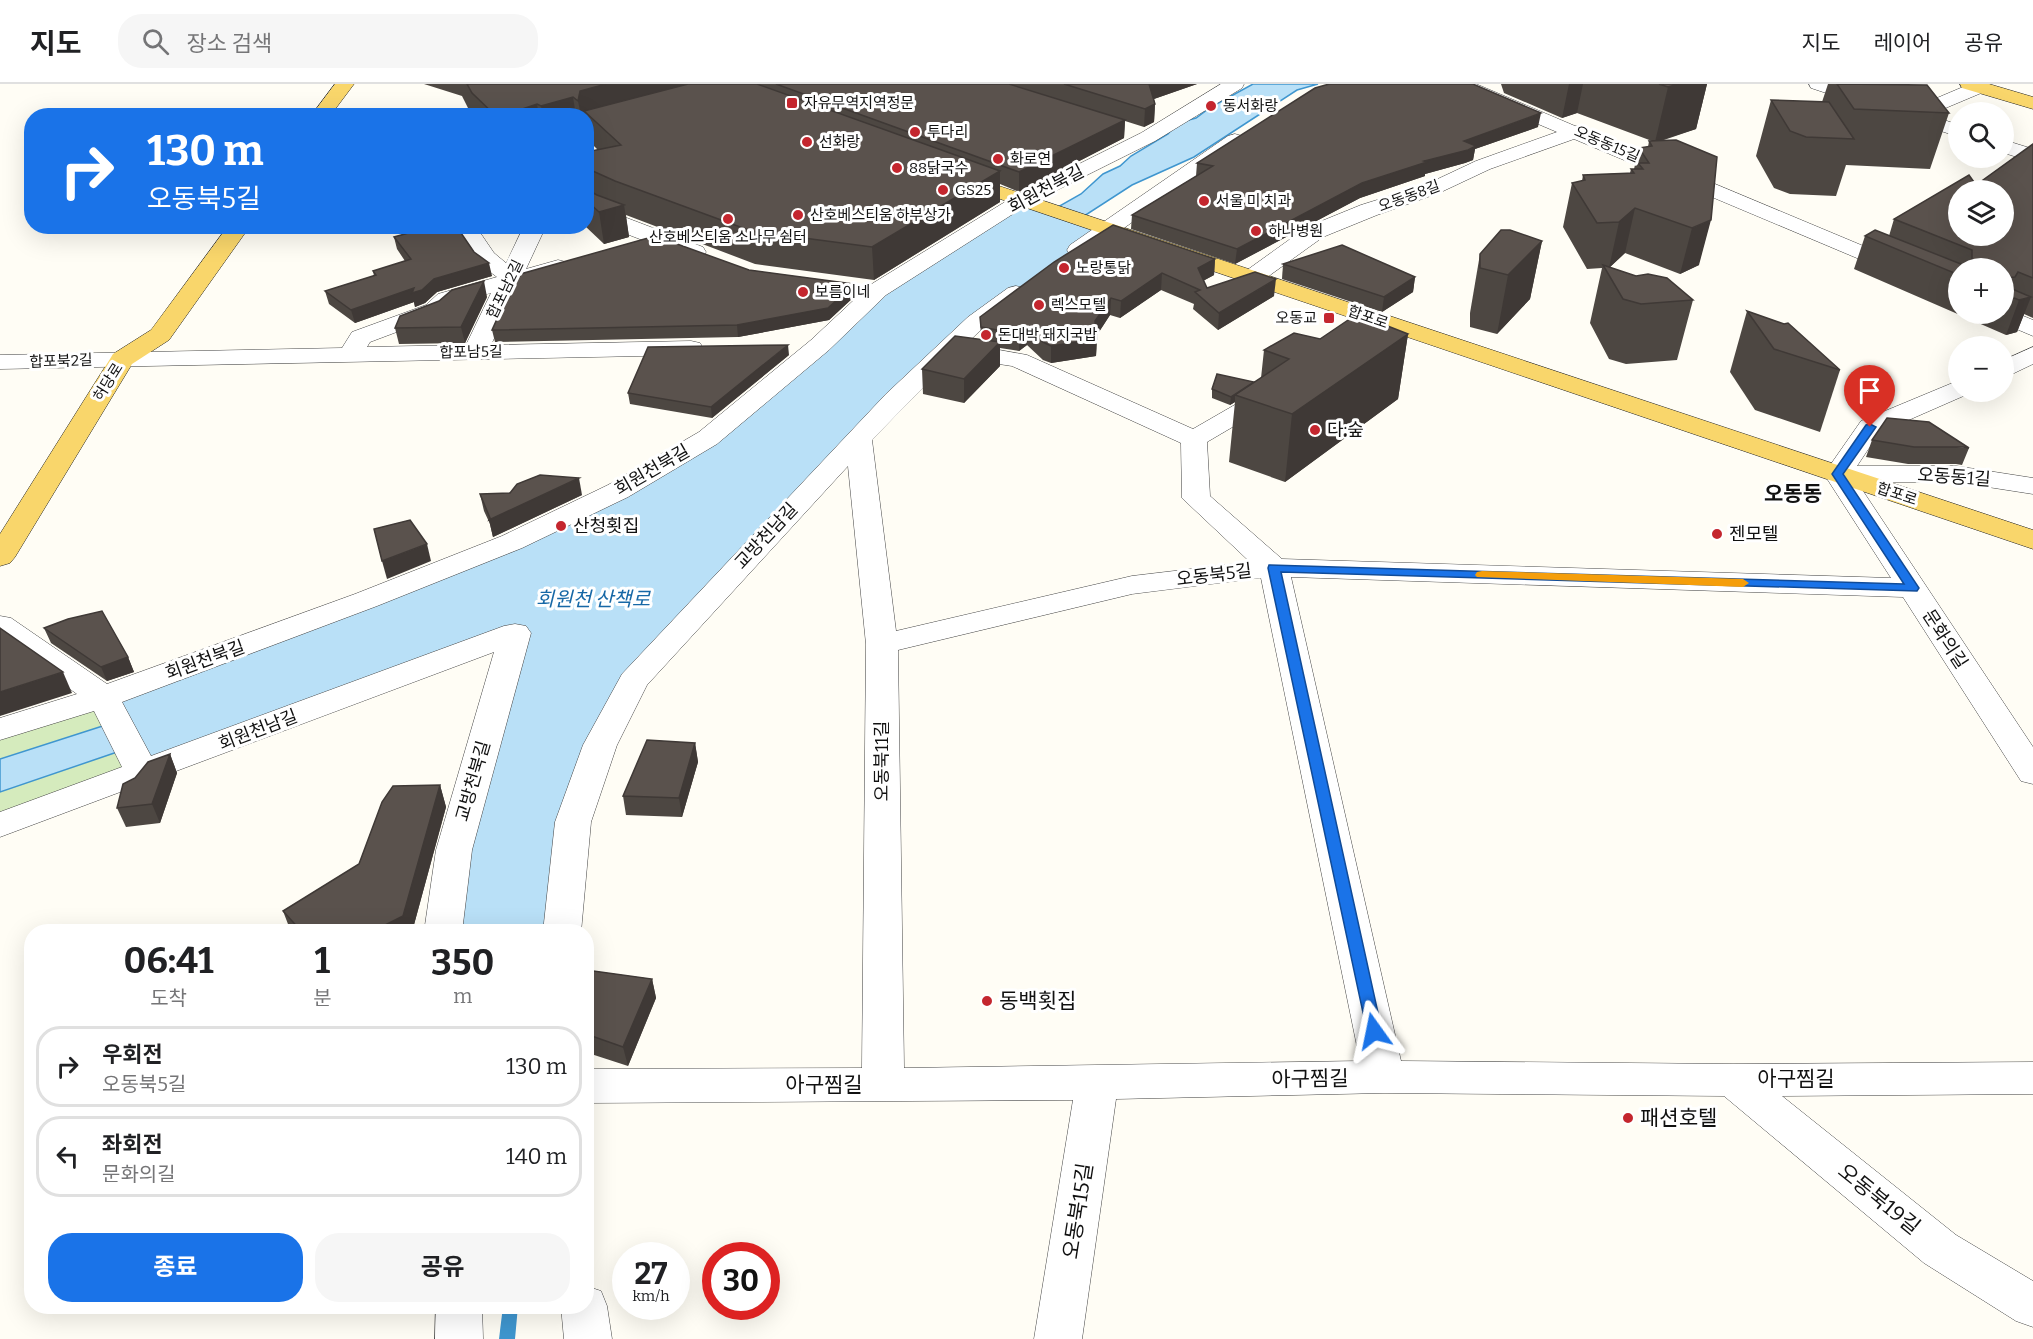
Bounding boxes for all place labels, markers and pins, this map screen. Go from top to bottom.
place label: 자유무역지역정문 [804,94,914,112]
marker: 자유무역지역정문 [785,96,799,110]
place label: 동서화랑 [1223,97,1278,115]
marker: 동서화랑 [1204,99,1218,113]
place label: 투다리 [927,123,968,141]
marker: 투다리 [908,125,922,139]
place label: 선화랑 [819,133,861,151]
marker: 선화랑 [800,135,814,149]
place label: 화로연 [1010,150,1051,168]
marker: 화로연 [991,152,1005,166]
place label: 88닭국수 [909,159,968,177]
marker: 88닭국수 [890,161,904,175]
place label: GS25 [955,181,991,199]
marker: GS25 [936,183,950,197]
place label: 서울 미 치과 [1216,192,1291,210]
marker: 서울 미 치과 [1197,194,1211,208]
place label: 산호베스티움 하부상가 [810,206,951,224]
marker: 산호베스티움 하부상가 [791,208,805,222]
marker: 산호베스티움 소나무 쉼터 [721,212,735,226]
place label: 하나병원 [1268,222,1323,240]
marker: 하나병원 [1249,224,1263,238]
place label: 산호베스티움 소나무 쉼터 [649,228,807,246]
place label: 노랑통닭 [1076,259,1131,277]
marker: 노랑통닭 [1057,261,1071,275]
place label: 보름이네 [815,283,870,301]
marker: 보름이네 [796,285,810,299]
place label: 렉스모텔 [1051,296,1106,314]
marker: 렉스모텔 [1032,298,1046,312]
place label: 오동교 [1276,309,1317,327]
marker: 오동교 [1322,311,1336,325]
place label: 돈대박 돼지국밥 [998,326,1098,344]
marker: 돈대박 돼지국밥 [979,328,993,342]
pin [1844,365,1895,427]
place label: 다:숲 [1327,419,1364,441]
marker: 다:숲 [1308,423,1322,437]
place label: 산청횟집 [573,515,639,537]
marker: 산청횟집 [554,519,568,533]
place label: 젠모텔 [1729,523,1779,545]
marker: 젠모텔 [1710,527,1724,541]
place label: 동백횟집 [999,988,1076,1014]
marker: 동백횟집 [980,994,994,1008]
place label: 패션호텔 [1640,1105,1717,1131]
marker: 패션호텔 [1621,1111,1635,1125]

